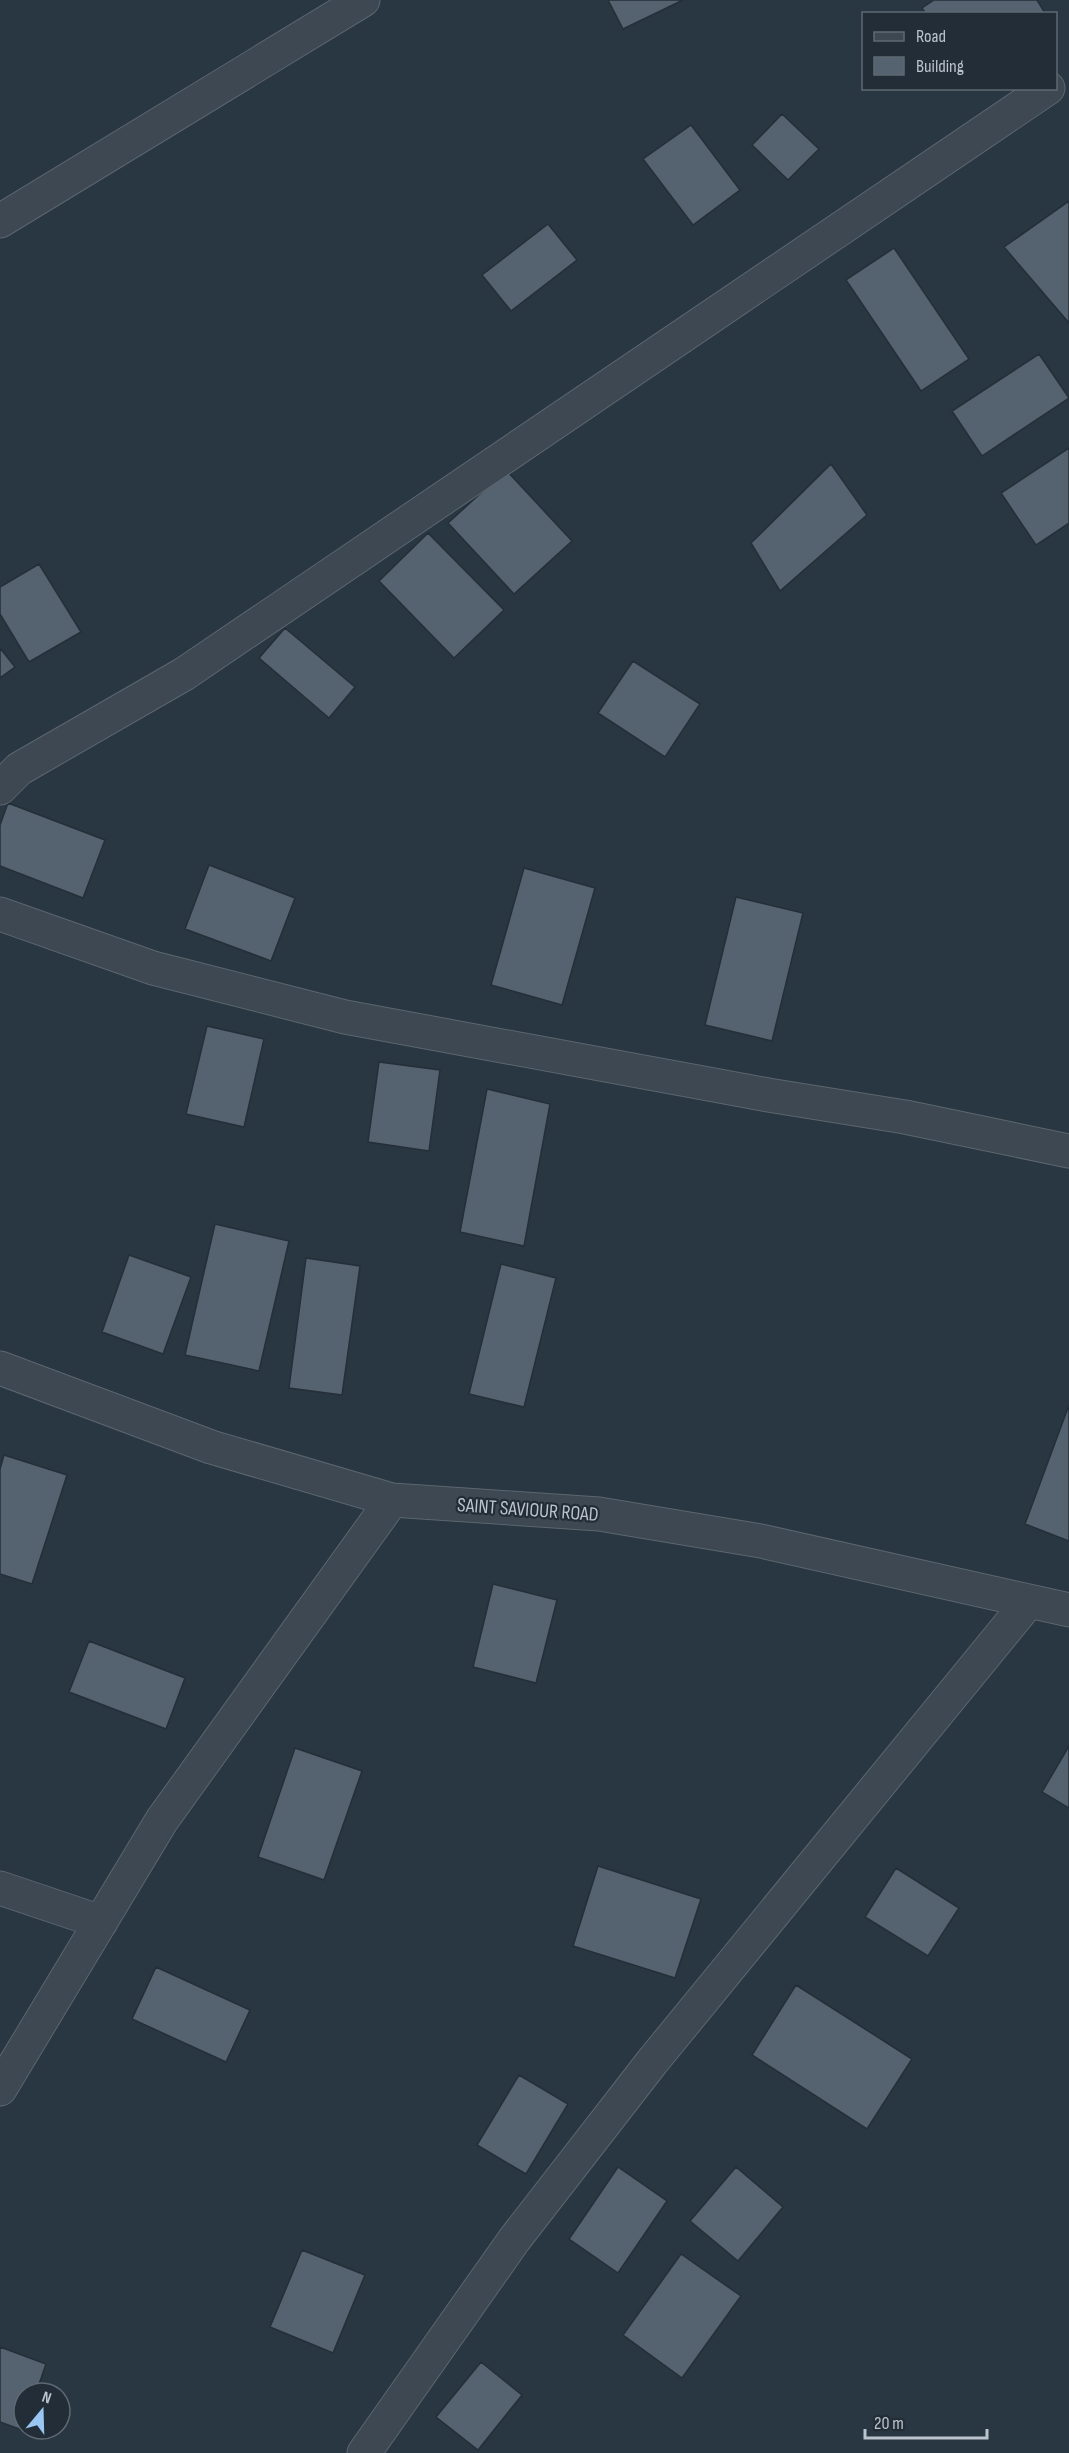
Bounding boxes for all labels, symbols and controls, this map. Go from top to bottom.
legend [862,12,1057,90]
text: Road [916,26,946,47]
text: Building [916,56,964,77]
street label: SAINT SAVIOUR ROAD [456,1493,599,1527]
north arrow [12,2381,72,2441]
text: N [39,2388,54,2409]
scale bar [865,2402,986,2440]
text: 20 m [874,2413,904,2434]

